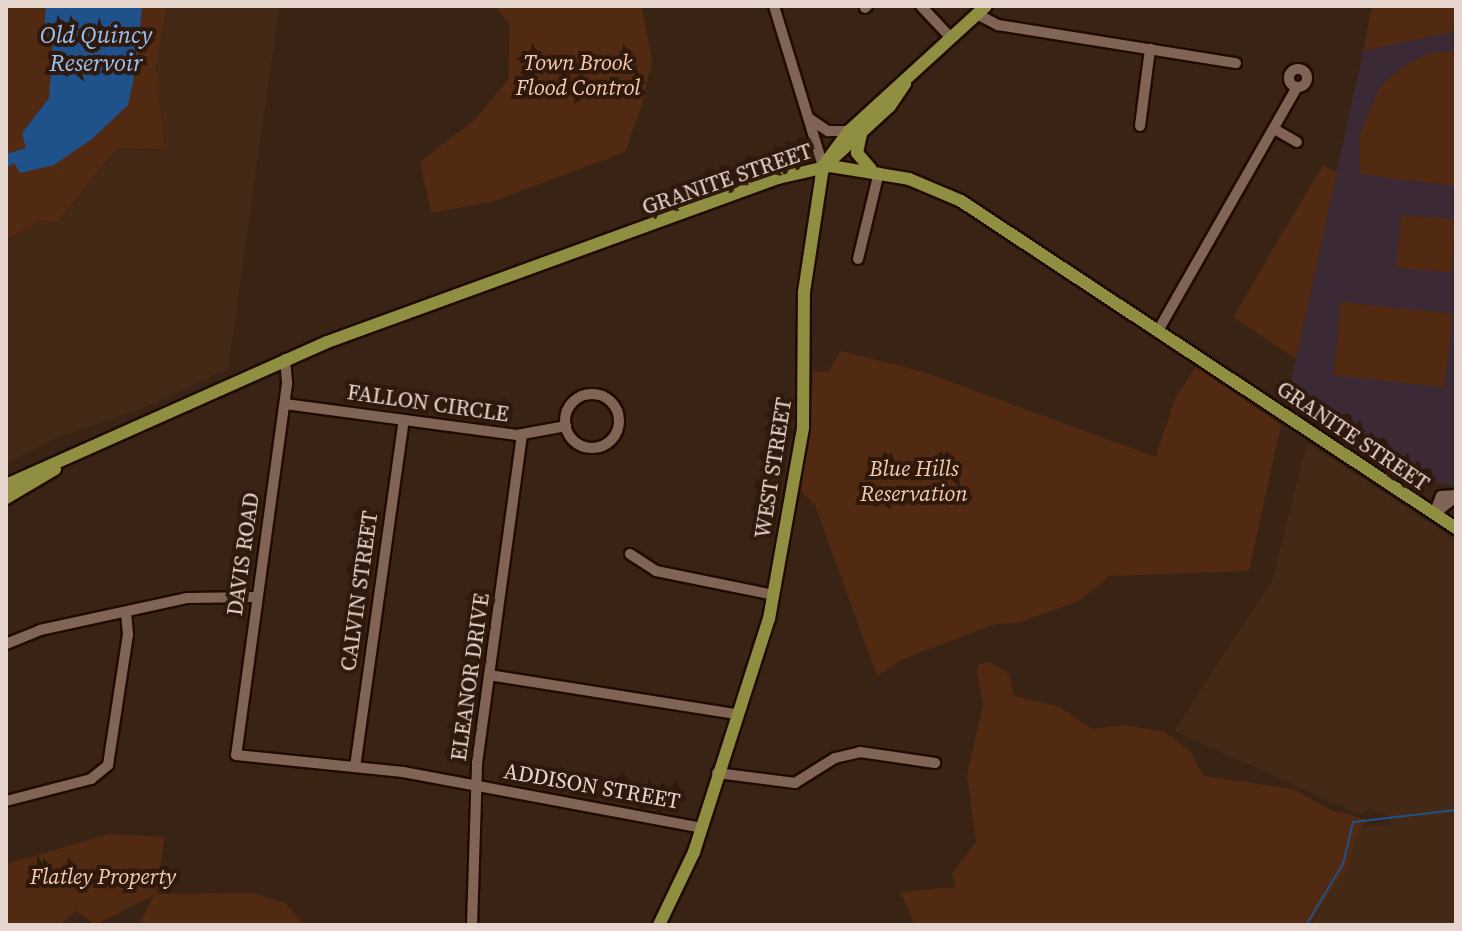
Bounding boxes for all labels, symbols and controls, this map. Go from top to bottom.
water label: Old Quincy Reservoir [40,21,152,77]
park label: Town Brook Flood Control [516,49,640,100]
street label: GRANITE STREET [639,138,815,220]
street label: GRANITE STREET [1272,375,1434,497]
street label: FALLON CIRCLE [345,379,511,427]
street label: WEST STREET [749,396,797,540]
park label: Blue Hills Reservation [860,455,968,506]
street label: DAVIS ROAD [221,491,265,617]
street label: CALVIN STREET [335,509,383,673]
street label: ELEANOR DRIVE [445,591,495,763]
street label: ADDISON STREET [502,757,682,815]
park label: Flatley Property [30,864,176,890]

